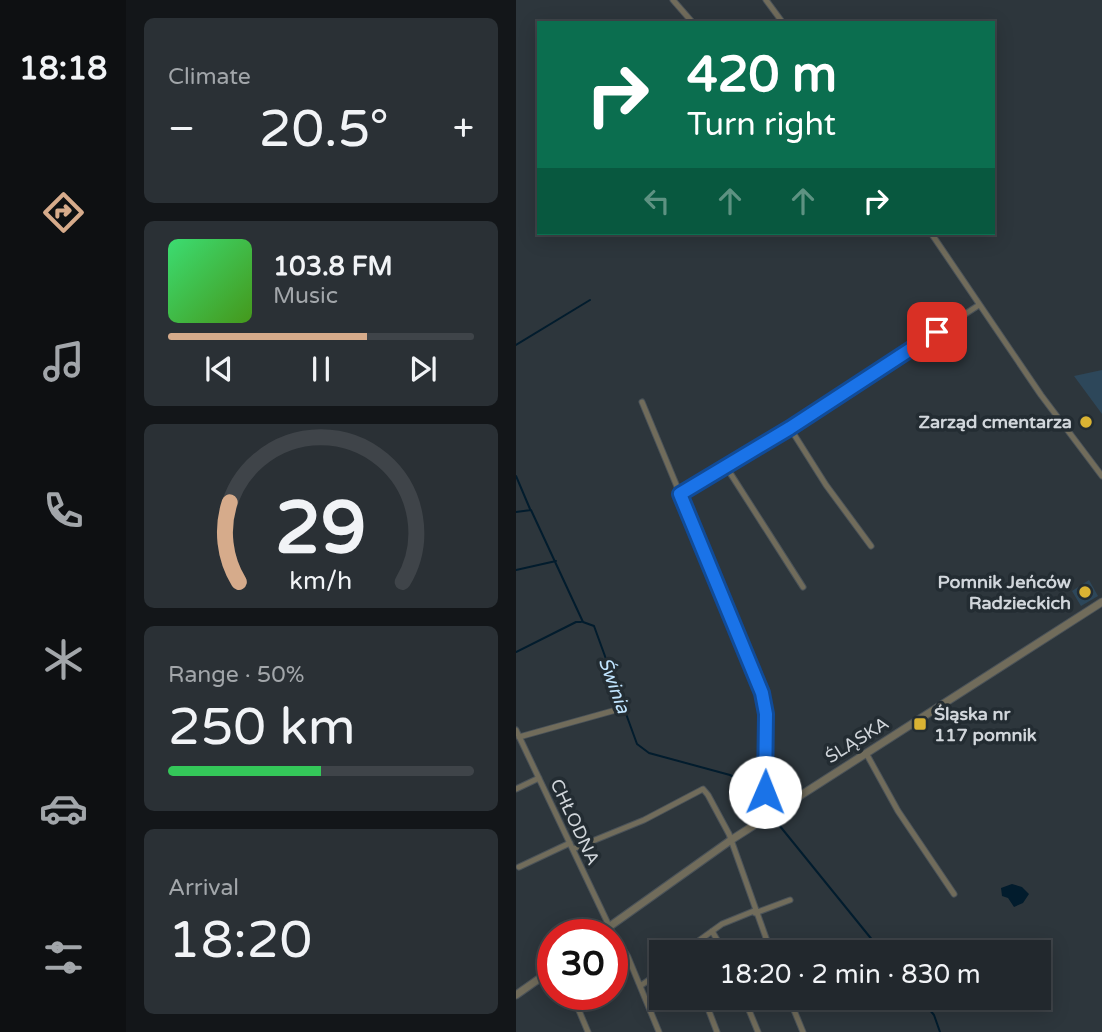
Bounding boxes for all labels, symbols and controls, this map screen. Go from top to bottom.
text: 420 m [687,46,837,105]
icon: right [572,49,663,140]
text: 18:18 [19,50,107,88]
text: Climate [168,63,251,91]
text: 20.5° [259,98,389,161]
text: − [168,106,195,152]
text: + [453,106,474,152]
text: Turn right [687,106,836,144]
icon: left [638,182,676,220]
icon: ahead [711,182,749,220]
icon: ahead [784,182,822,220]
icon: right [857,182,895,220]
icon: directions [39,188,88,237]
text: 103.8 FM [273,251,393,282]
text: Music [273,282,338,310]
pin [907,302,967,362]
icon: arrive [918,313,956,351]
icon: music [39,337,88,386]
icon: previous [200,350,238,388]
icon: pause [302,350,340,388]
icon: next [404,350,442,388]
place label: Zarząd cmentarza [919,411,1072,433]
marker: Zarząd cmentarza [1078,414,1094,430]
text: 29 [275,485,367,573]
icon: phone [39,486,88,535]
text: km/h [290,566,352,596]
place label: Pomnik Jeńców Radzieckich [938,571,1072,614]
marker: Pomnik Jeńców Radzieckich [1077,584,1093,600]
icon: climate [39,635,88,684]
water label: Świnia [594,654,635,718]
text: Range · 50% [168,661,304,689]
text: 250 km [168,696,356,759]
place label: Śląska nr 117 pomnik [934,703,1037,746]
street label: ŚLĄSKA [821,712,893,768]
marker: Śląska nr 117 pomnik [912,716,928,732]
position arrow [728,755,802,829]
street label: CHŁODNA [545,775,605,869]
icon: car [39,784,88,833]
text: Arrival [168,874,239,902]
text: 18:20 [168,909,312,972]
speed limit sign: 30 [537,919,628,1010]
icon: filters [39,933,88,982]
text: 18:20 · 2 min · 830 m [719,959,981,990]

